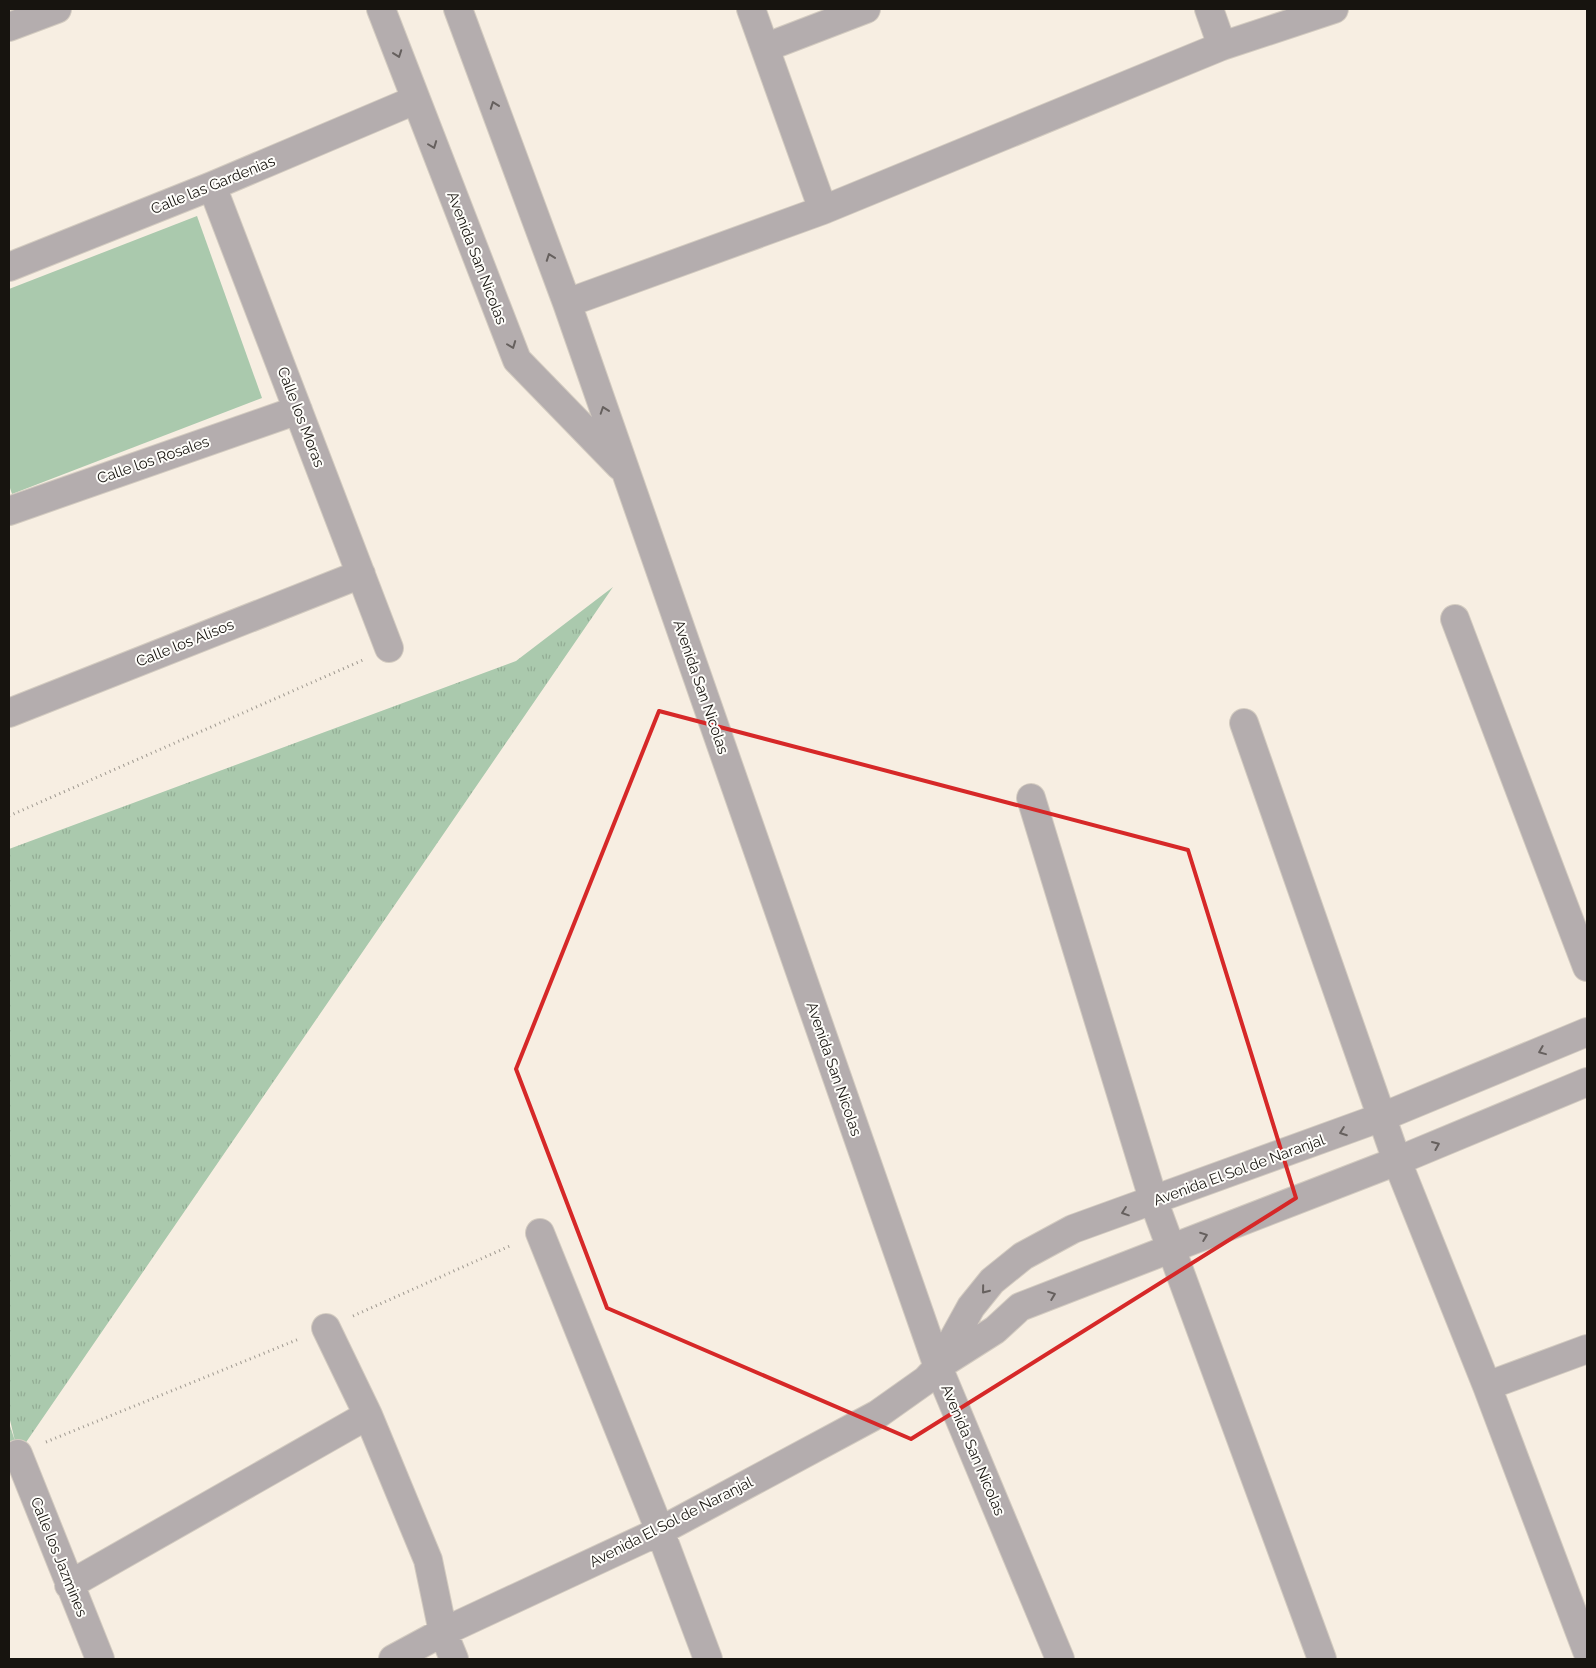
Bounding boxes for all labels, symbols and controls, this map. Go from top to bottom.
one-way arrow [392,49,402,58]
one-way arrow [490,101,500,109]
one-way arrow [427,140,437,149]
street label: Calle las Gardenias [148,152,278,218]
street label: Avenida San Nicolas [443,189,511,327]
one-way arrow [546,253,556,262]
one-way arrow [505,340,516,349]
street label: Calle los Moras [274,364,328,470]
one-way arrow [600,407,610,415]
street label: Calle los Rosales [95,432,211,488]
street label: Calle los Alisos [134,615,236,671]
street label: Avenida San Nicolas [670,617,732,757]
street label: Avenida San Nicolas [803,999,865,1139]
one-way arrow [1538,1045,1547,1055]
one-way arrow [1339,1126,1348,1136]
street label: Avenida El Sol de Naranjal [1151,1130,1328,1209]
one-way arrow [1432,1140,1440,1150]
one-way arrow [1121,1206,1129,1216]
one-way arrow [1199,1232,1208,1242]
one-way arrow [983,1284,991,1293]
one-way arrow [1047,1291,1056,1301]
street label: Avenida San Nicolas [937,1382,1009,1518]
street label: Avenida El Sol de Naranjal [586,1472,757,1571]
street label: Calle los Jazmines [27,1495,91,1619]

